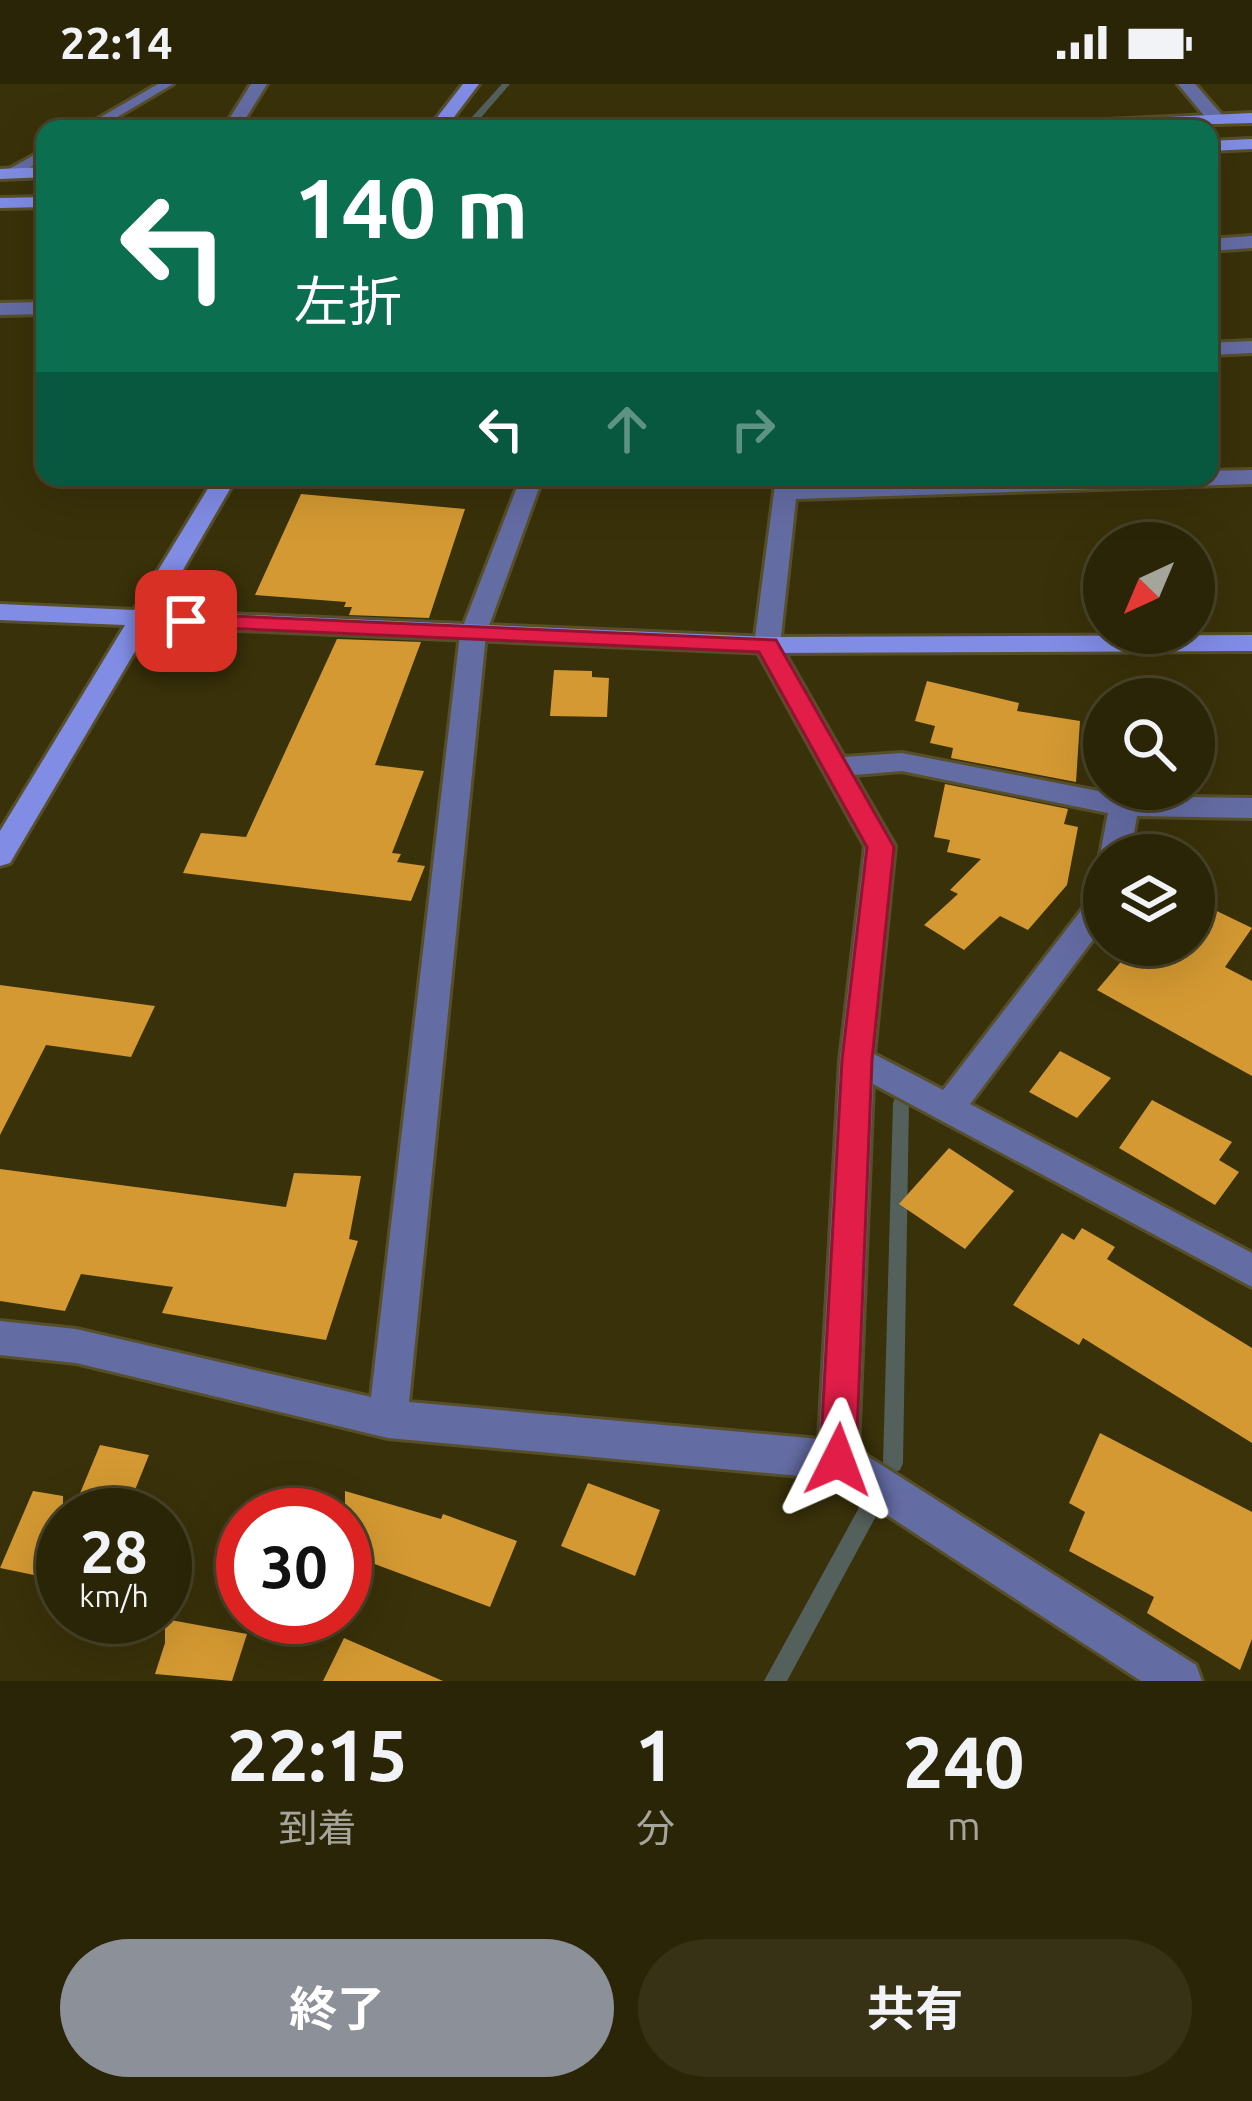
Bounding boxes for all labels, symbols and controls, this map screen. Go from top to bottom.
text: 22:14 [60,17,173,68]
text: 140 m [294,160,528,254]
icon: left [96,168,252,324]
text: 左折 [294,271,402,331]
icon: left [468,396,534,462]
icon: ahead [594,396,660,462]
icon: right [720,396,786,462]
north arrow [1083,522,1215,654]
map controls [1083,522,1215,966]
pin [135,570,237,672]
icon: arrive [153,588,219,654]
button: search [1083,678,1215,810]
button: layers [1083,834,1215,966]
position arrow [775,1397,901,1523]
speed limit sign: 30 [216,1488,372,1644]
text: 28 [80,1517,148,1584]
text: km/h [79,1579,149,1613]
text: 22:15 [227,1714,408,1795]
text: 1 [635,1714,675,1795]
text: 240 [903,1721,1025,1802]
text: m [947,1804,981,1847]
text: 到着 [278,1806,356,1849]
text: 分 [636,1806,675,1849]
button: 終了 [60,1939,614,2077]
button: 共有 [638,1939,1192,2077]

